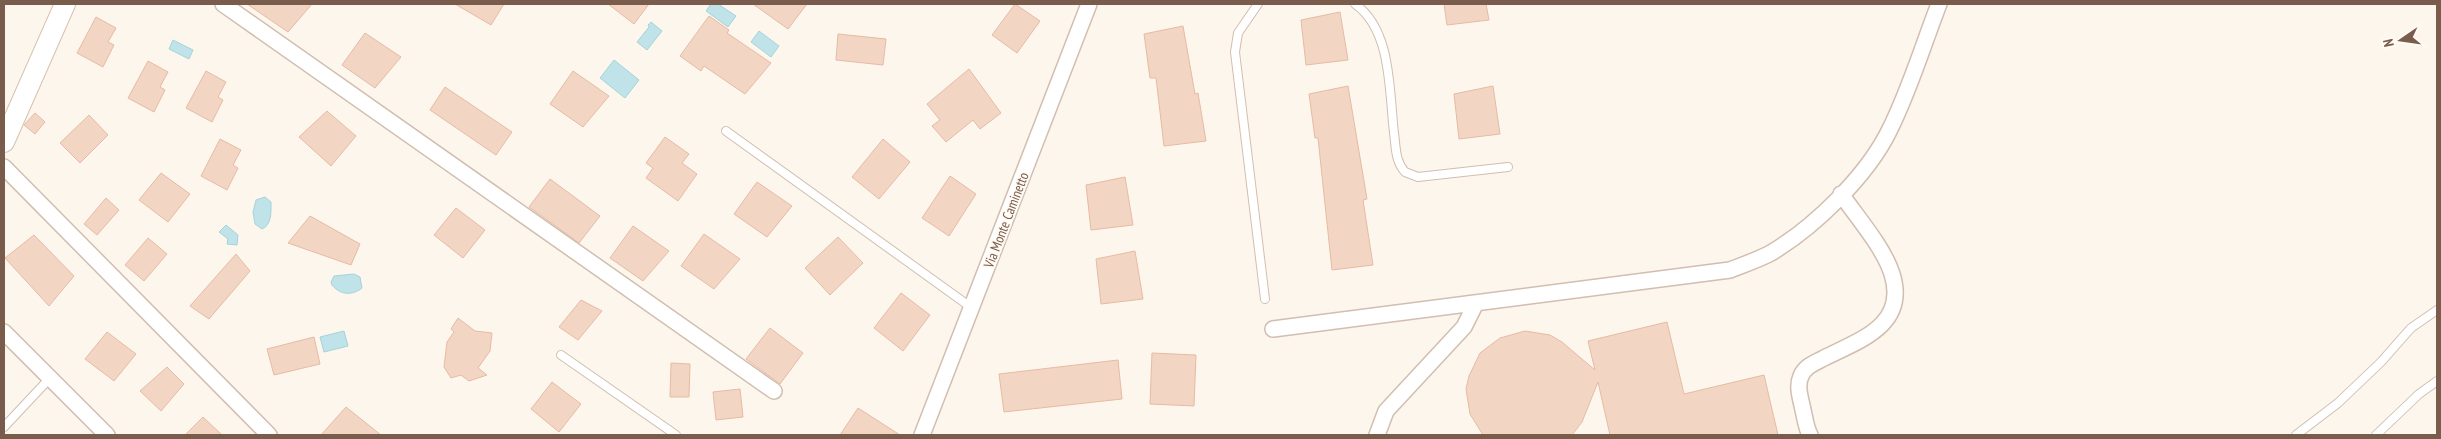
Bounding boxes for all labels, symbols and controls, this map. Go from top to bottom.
north arrow [2376,15,2426,65]
text: N [2379,37,2398,49]
street label: Via Monte Caminetto [979,170,1033,271]

